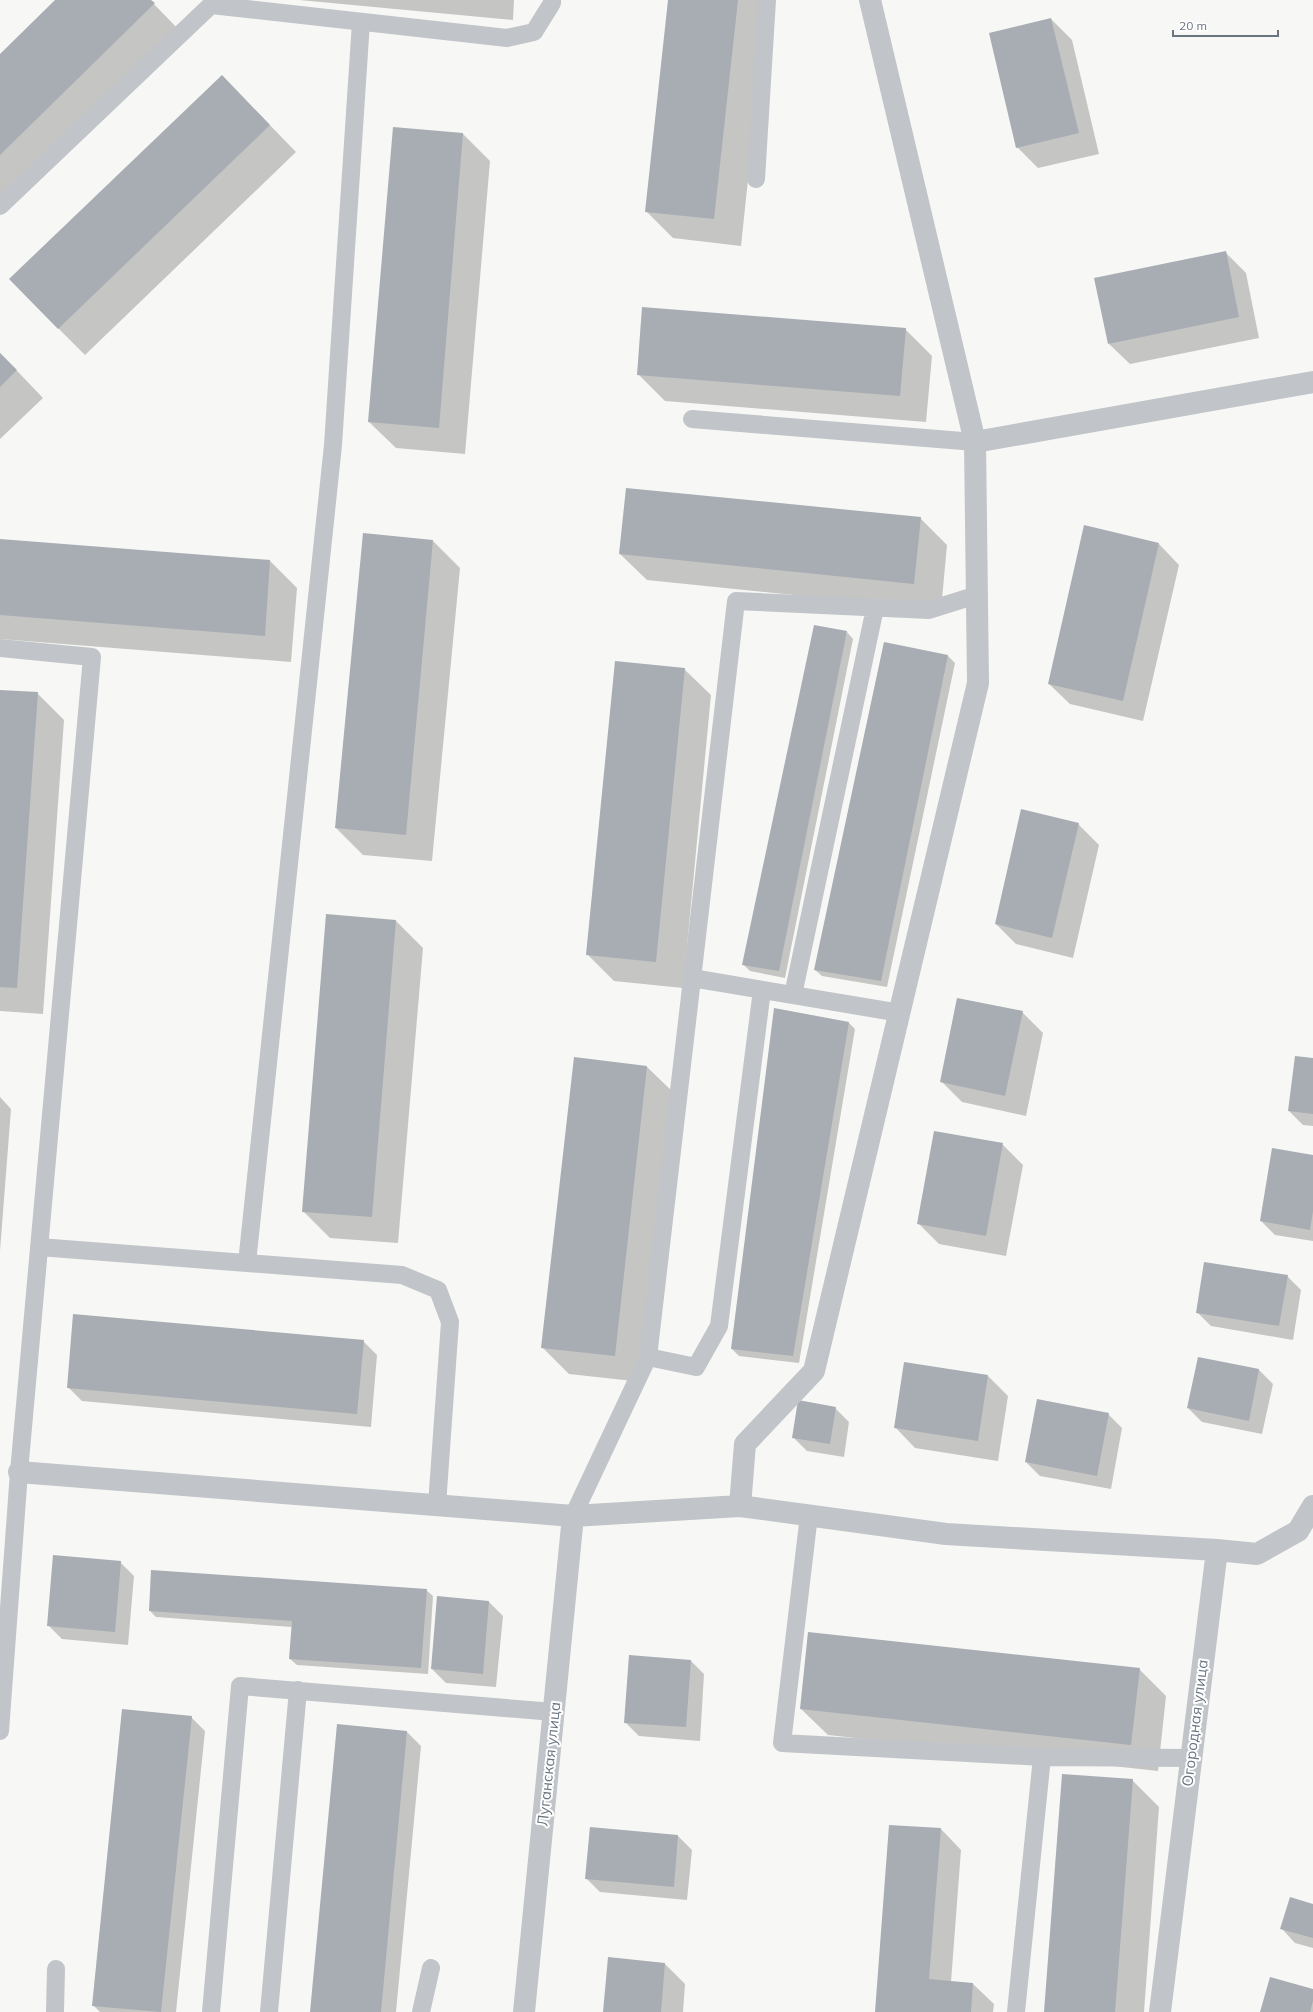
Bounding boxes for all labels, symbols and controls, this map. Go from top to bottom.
scale bar [1173,12,1278,38]
text: 20 m [1179,18,1207,33]
street label: Огородная улица [1177,1658,1212,1788]
street label: Луганская улица [533,1701,564,1827]

